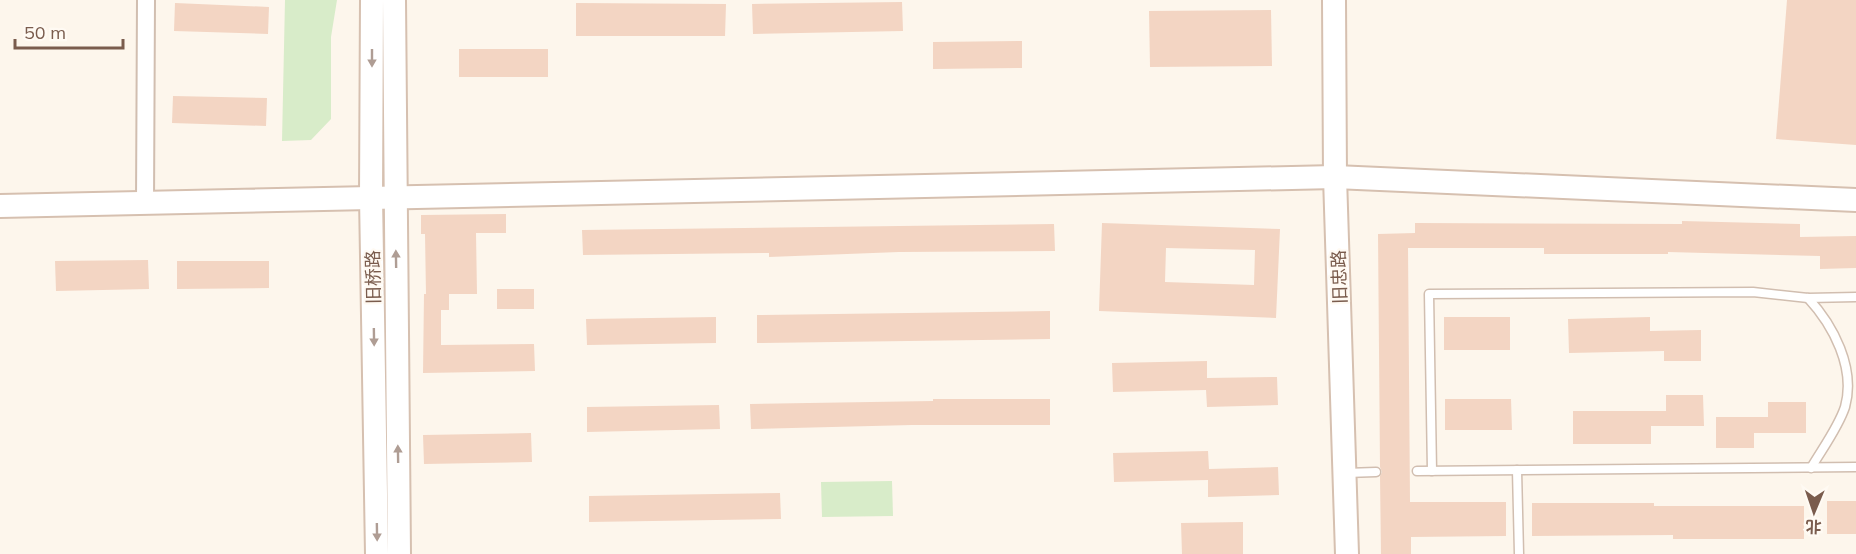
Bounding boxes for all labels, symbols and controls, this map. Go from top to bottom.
scale bar [15,12,123,50]
text: 50 m [24,21,66,44]
one-way arrow [367,49,377,68]
one-way arrow [391,249,400,268]
street label: 旧桥路 [361,250,385,304]
street label: 旧忠路 [1327,250,1351,304]
one-way arrow [369,328,379,347]
one-way arrow [393,444,403,463]
north arrow [1784,482,1844,542]
text: 北 [1805,517,1822,537]
one-way arrow [372,523,382,542]

